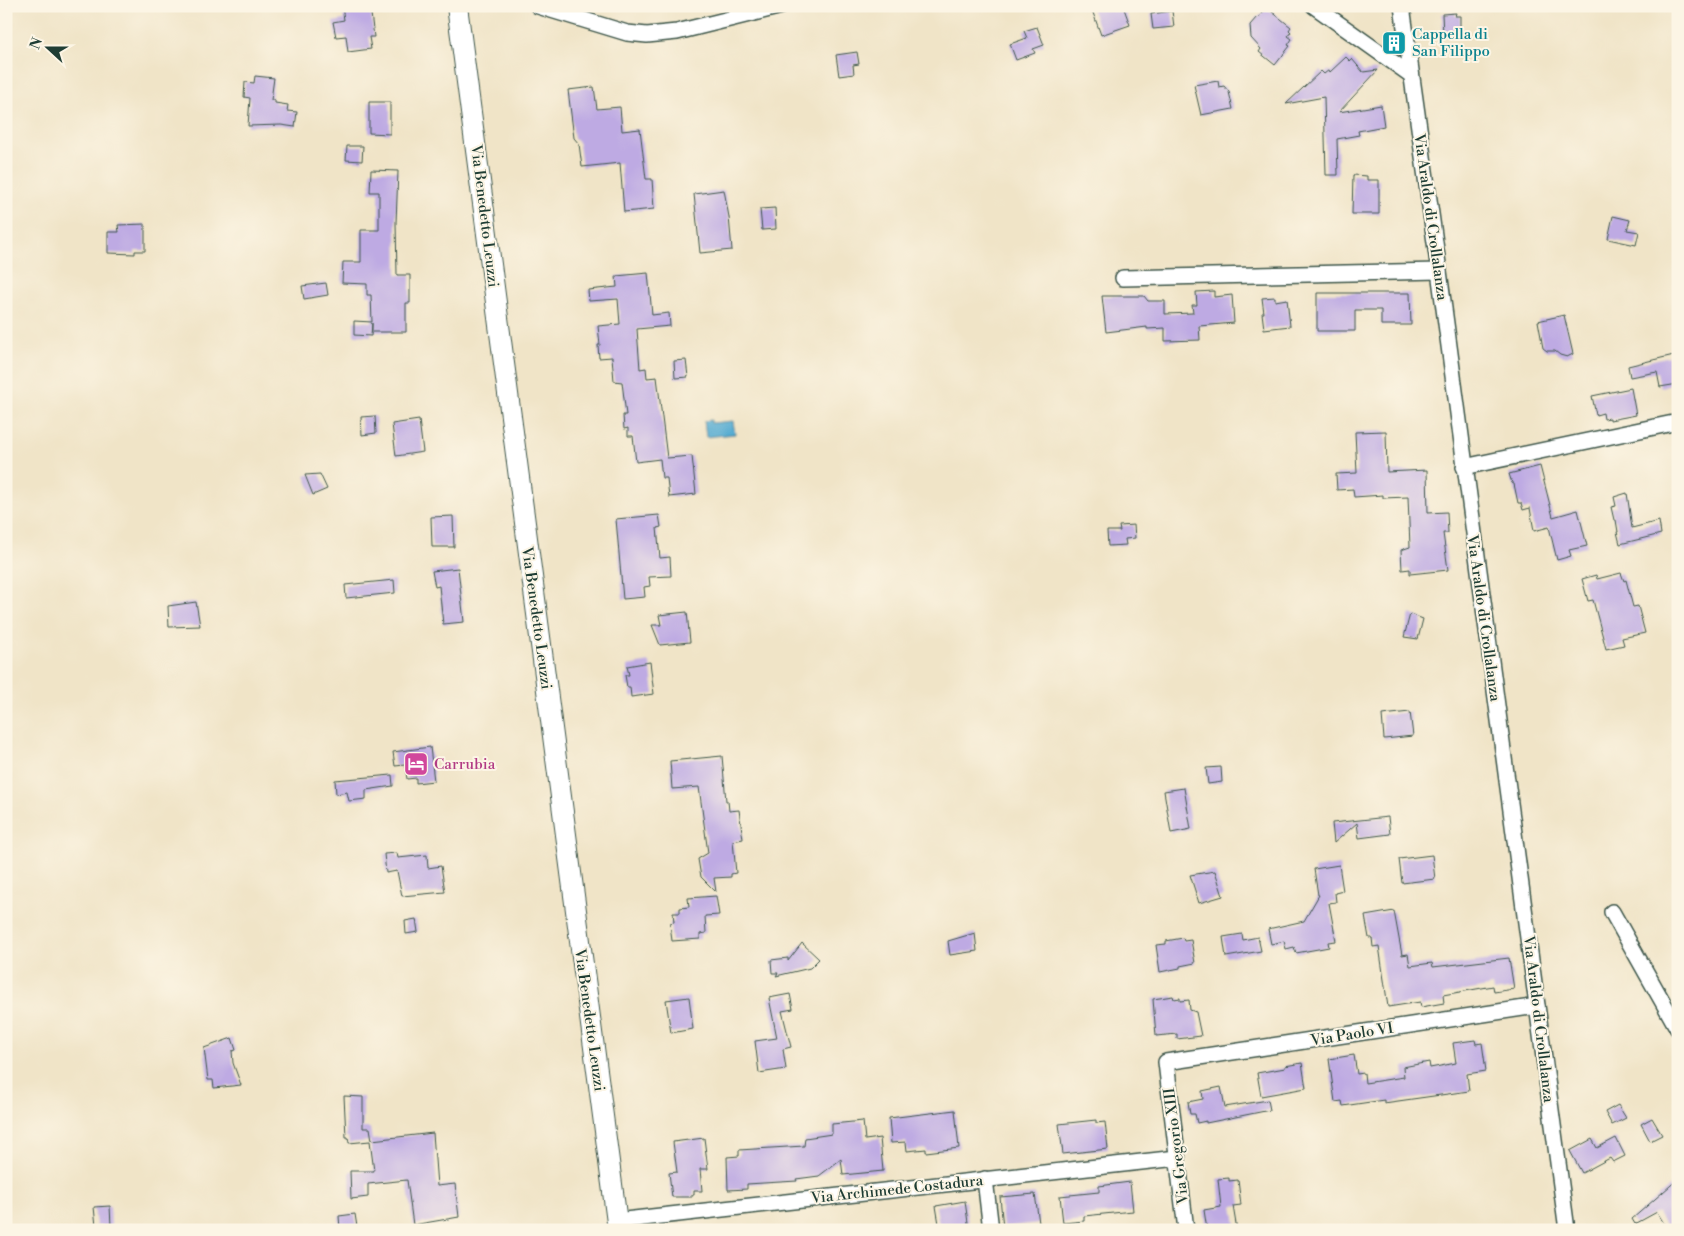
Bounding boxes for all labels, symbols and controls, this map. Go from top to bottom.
north arrow [22,22,72,72]
place label: Cappella di San Filippo [1412,25,1490,61]
building icon: Cappella di San Filippo [1381,30,1407,56]
text: N [26,35,47,52]
street label: Via Araldo di Crollalanza [1409,132,1452,302]
street label: Via Benedetto Leuzzi [466,143,503,289]
street label: Via Araldo di Crollalanza [1462,533,1505,703]
street label: Via Benedetto Leuzzi [517,545,556,691]
hotel icon: Carrubia [403,751,429,777]
place label: Carrubia [434,755,496,774]
street label: Via Araldo di Crollalanza [1519,933,1558,1104]
street label: Via Benedetto Leuzzi [570,947,609,1093]
street label: Via Paolo VI [1308,1019,1395,1051]
street label: Via Gregorio XIII [1160,1086,1193,1206]
street label: Via Archimede Costadura [809,1171,984,1208]

